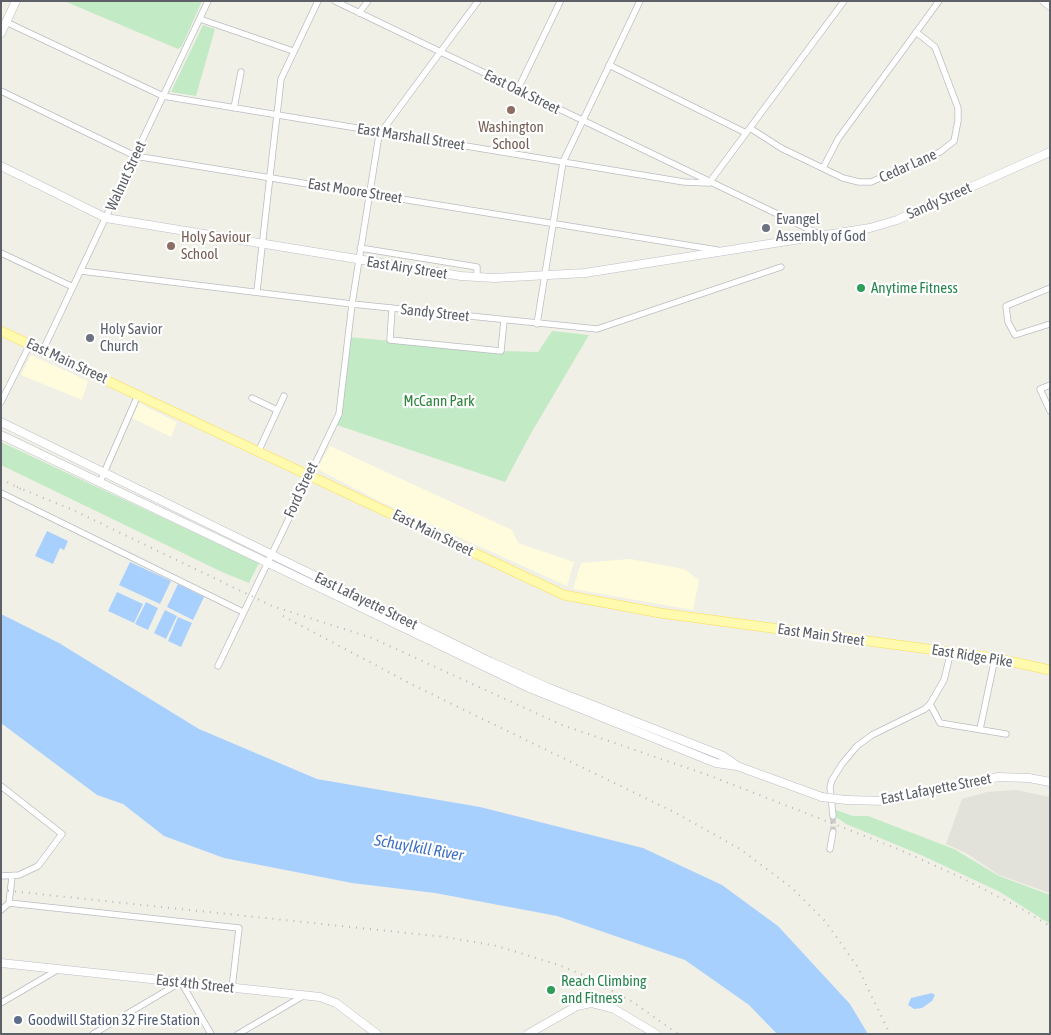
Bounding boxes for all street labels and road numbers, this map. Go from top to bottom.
street label: East Oak Street [481,66,563,118]
street label: East Marshall Street [356,120,466,154]
street label: Walnut Street [102,138,150,214]
street label: Cedar Lane [877,145,939,187]
street label: East Moore Street [306,175,404,207]
street label: Sandy Street [904,179,974,223]
street label: East Airy Street [365,253,449,283]
street label: Sandy Street [400,300,470,326]
street label: East Main Street [23,334,111,388]
street label: Ford Street [280,459,322,521]
street label: East Main Street [390,506,476,560]
street label: East Lafayette Street [312,568,420,634]
street label: East Main Street [776,620,866,650]
street label: East Ridge Pike [930,641,1014,671]
street label: East Lafayette Street [879,769,993,809]
street label: East 4th Street [155,971,235,997]

